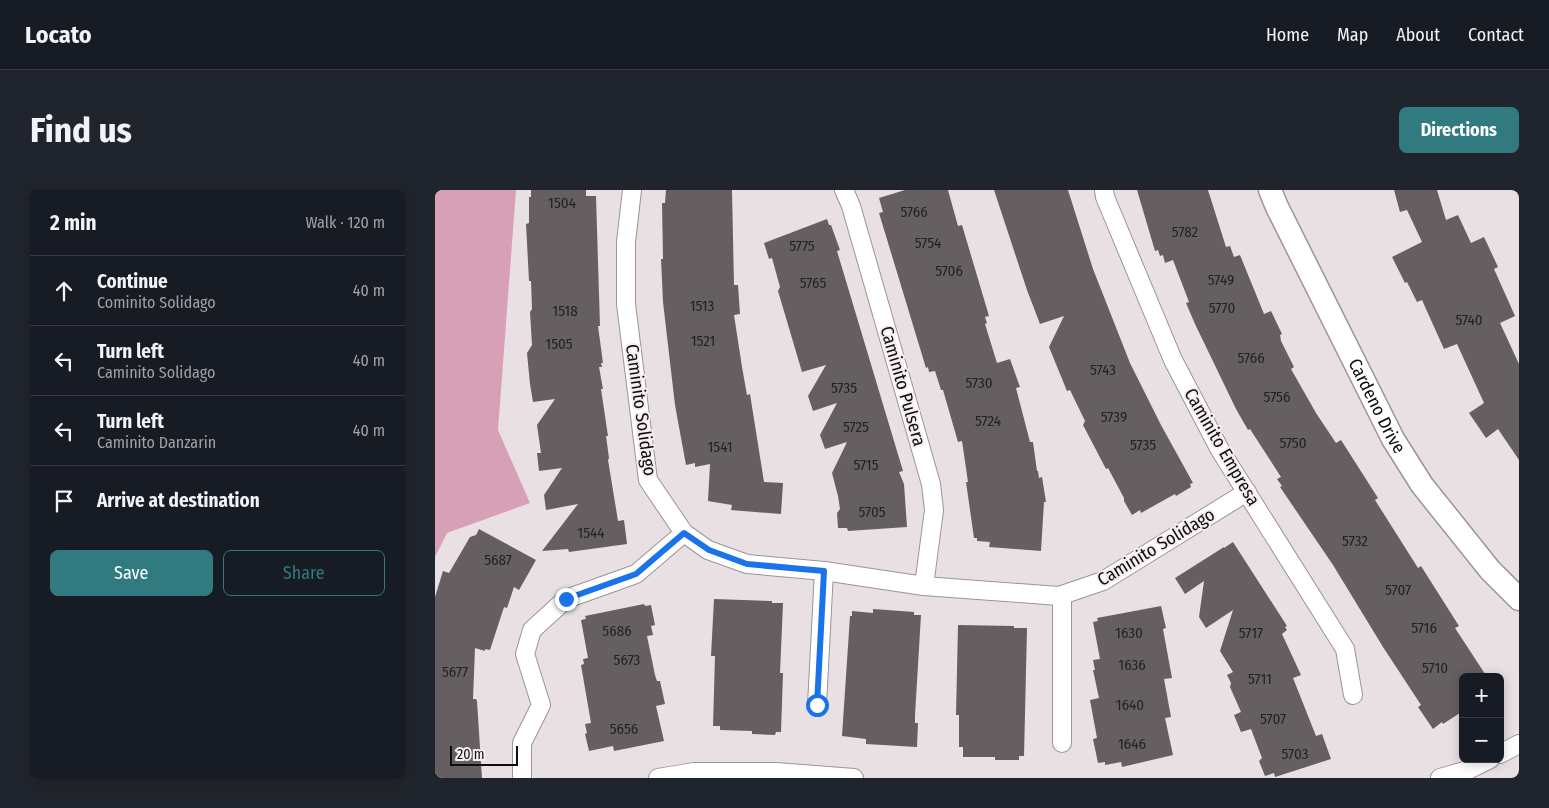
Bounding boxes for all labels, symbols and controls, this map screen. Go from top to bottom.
text: Locato [25,21,91,49]
text: Home [1266,24,1309,46]
text: Map [1337,24,1368,46]
text: About [1396,24,1440,46]
text: Contact [1468,24,1524,46]
button: Directions [1399,107,1519,153]
text: Find us [30,109,132,151]
house number: 1504 [548,194,576,212]
house number: 5766 [900,203,928,221]
text: 2 min [50,210,97,236]
text: Walk · 120 m [306,213,385,232]
house number: 5782 [1172,223,1199,241]
house number: 5754 [915,234,941,252]
house number: 5775 [789,237,815,255]
house number: 5706 [935,262,963,280]
text: Continue [97,270,168,293]
house number: 5749 [1208,271,1234,289]
house number: 5765 [800,274,826,292]
icon: ahead [50,277,78,305]
text: 40 m [353,281,385,300]
text: Cominito Solidago [97,293,216,312]
house number: 1513 [690,297,715,315]
house number: 5770 [1209,299,1235,317]
house number: 1518 [552,302,578,320]
house number: 5740 [1455,311,1483,329]
street label: Caminito Pulsera [875,323,931,449]
house number: 1521 [691,332,715,350]
house number: 1505 [545,335,573,353]
text: Turn left [97,340,164,363]
street label: Caminito Solidago [621,343,661,477]
icon: left [50,347,78,375]
house number: 5766 [1237,349,1265,367]
text: 40 m [353,351,385,370]
street label: Cardeno Drive [1344,355,1410,458]
house number: 5743 [1090,361,1116,379]
text: Caminito Solidago [97,363,215,382]
house number: 5730 [965,374,993,392]
house number: 5735 [831,379,857,397]
street label: Caminito Empresa [1179,384,1265,510]
house number: 5756 [1264,388,1290,406]
house number: 5739 [1101,408,1127,426]
text: Turn left [97,410,164,433]
house number: 5724 [975,412,1001,430]
icon: left [50,417,78,445]
house number: 5725 [843,418,869,436]
text: 40 m [353,421,385,440]
text: Caminito Danzarin [97,433,216,452]
house number: 5750 [1279,434,1307,452]
house number: 5735 [1130,436,1156,454]
house number: 1541 [707,438,733,456]
house number: 5715 [853,456,879,474]
icon: arrive [50,487,78,515]
text: Arrive at destination [97,489,260,512]
house number: 5705 [858,503,886,521]
street label: Caminito Solidago [1093,503,1219,591]
house number: 1544 [577,524,605,542]
house number: 5732 [1342,532,1368,550]
button: Save [50,550,213,596]
button: Share [223,550,385,596]
house number: 5687 [484,551,512,569]
house number: 5707 [1385,581,1411,599]
route end [555,588,578,611]
house number: 5716 [1411,619,1437,637]
house number: 5686 [602,622,632,640]
house number: 1630 [1115,624,1143,642]
house number: 5717 [1239,624,1263,642]
house number: 5673 [614,651,641,669]
house number: 1636 [1118,656,1146,674]
house number: 5710 [1422,659,1448,677]
house number: 5677 [442,663,468,681]
house number: 5711 [1248,670,1272,688]
map controls [1459,673,1504,763]
button: + [1459,673,1504,718]
route start [806,694,829,717]
house number: 1640 [1116,696,1144,714]
house number: 5707 [1260,710,1286,728]
button: − [1459,718,1504,763]
house number: 5656 [610,720,638,738]
house number: 1646 [1118,735,1146,753]
scale bar [450,743,517,766]
house number: 5703 [1282,745,1309,763]
text: 20 m [457,746,485,763]

